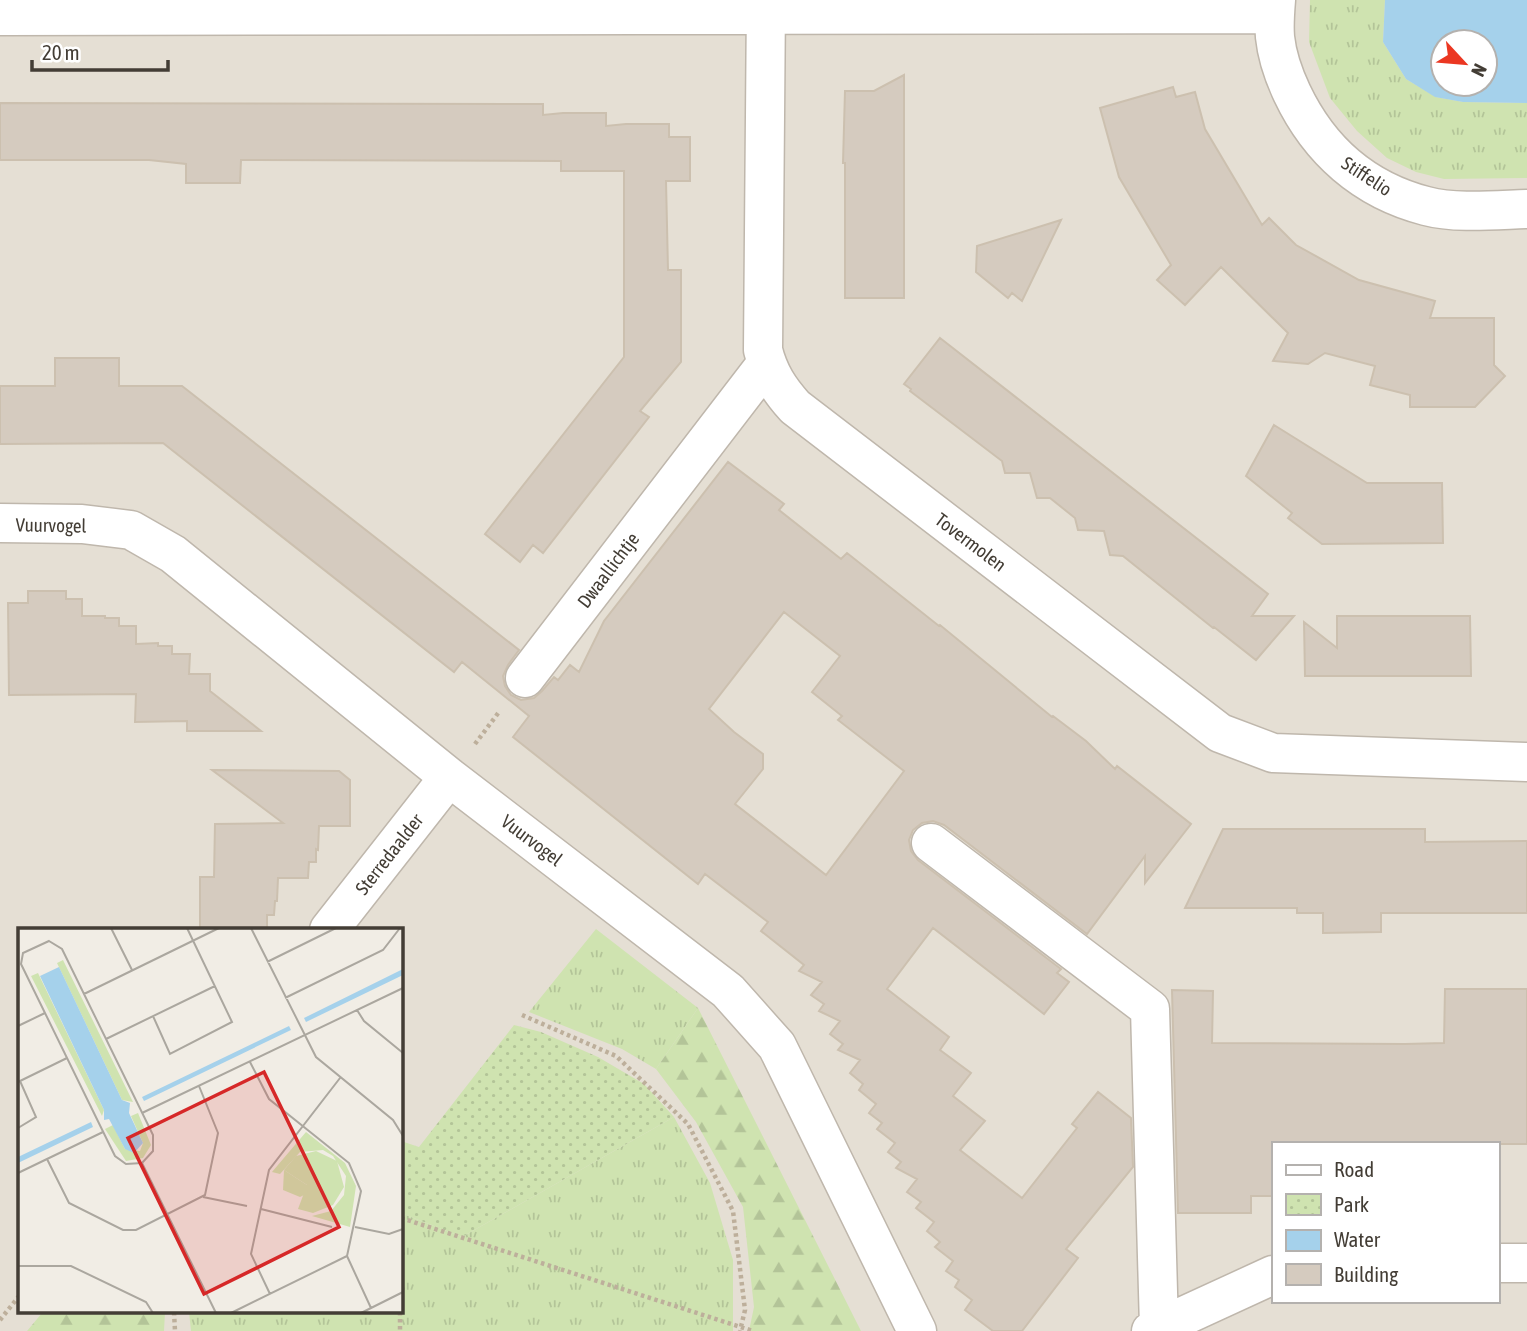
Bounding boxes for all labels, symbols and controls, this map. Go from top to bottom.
scale bar [32,28,168,72]
north arrow [1429,28,1499,98]
text: 20 m [42,40,80,64]
text: N [1467,61,1492,80]
street label: Stiffelio [1338,152,1396,200]
street label: Tovermolen [931,508,1011,576]
street label: Vuurvogel [15,513,87,537]
street label: Dwaallichtje [573,528,643,612]
street label: Sterredaalder [351,809,428,899]
street label: Vuurvogel [497,810,567,870]
inset map [18,928,402,1314]
legend [1272,1142,1499,1303]
text: Road [1334,1157,1374,1181]
text: Park [1334,1192,1369,1216]
text: Water [1334,1227,1381,1251]
text: Building [1334,1262,1398,1286]

